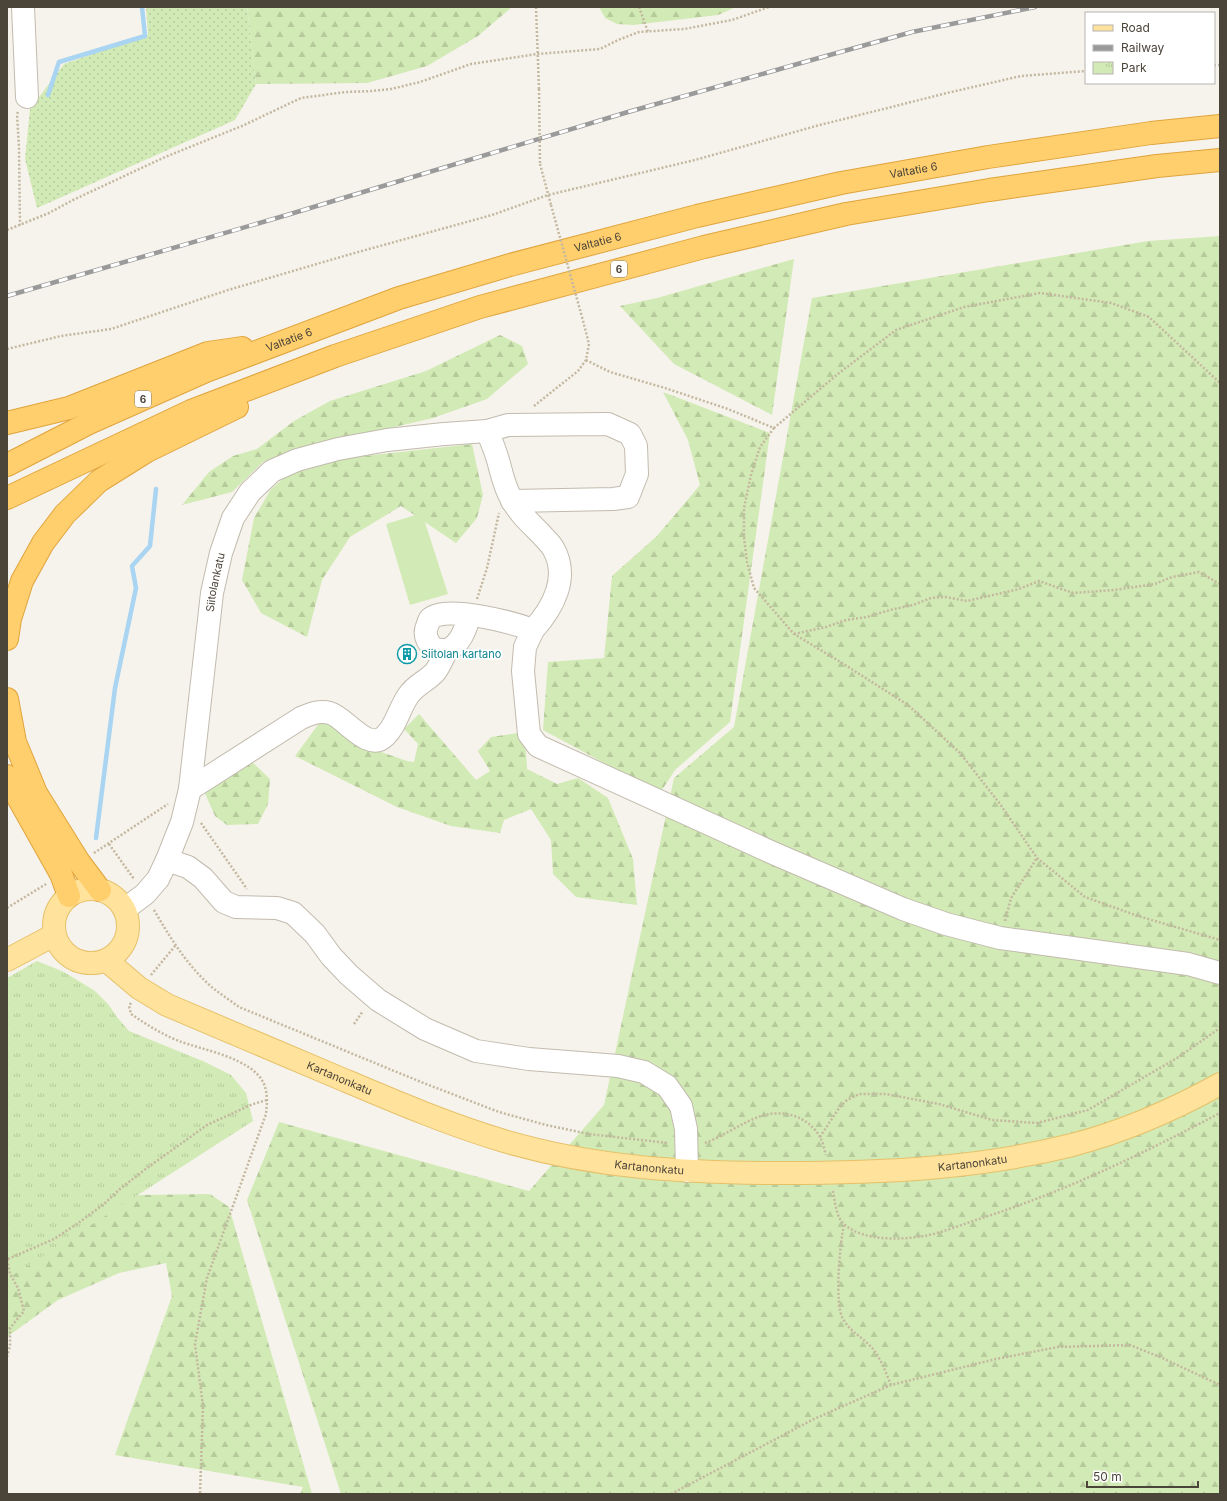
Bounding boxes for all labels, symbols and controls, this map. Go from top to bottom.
legend [1085,12,1215,84]
text: Road [1121,20,1150,35]
text: Railway [1121,40,1165,55]
text: Park [1121,60,1147,75]
street label: Valtatie 6 [888,159,939,181]
street label: Valtatie 6 [572,229,623,255]
road number: 6 [611,261,627,277]
street label: Valtatie 6 [264,324,314,355]
road number: 6 [135,391,151,407]
street label: Siitolankatu [203,551,228,613]
building icon: Siitolan kartano [396,643,418,665]
place label: Siitolan kartano [421,647,502,661]
street label: Kartanonkatu [305,1058,374,1098]
street label: Kartanonkatu [937,1152,1008,1174]
street label: Kartanonkatu [614,1157,684,1177]
scale bar [1087,1463,1198,1489]
text: 50 m [1093,1469,1122,1484]

